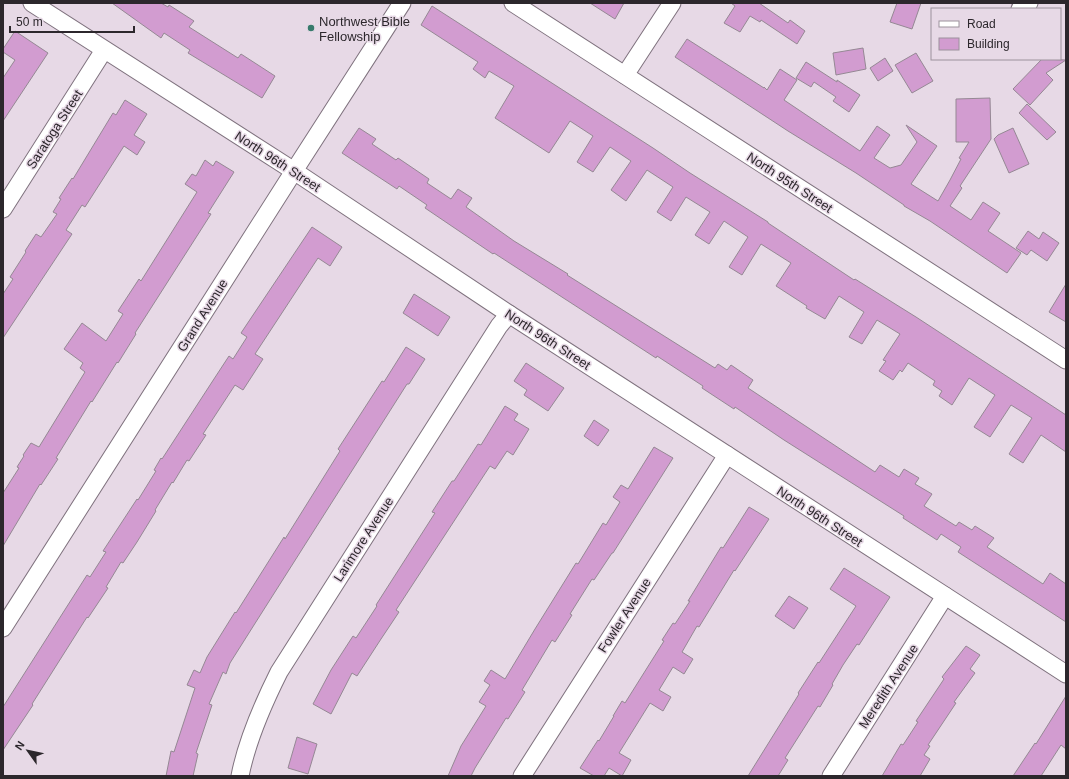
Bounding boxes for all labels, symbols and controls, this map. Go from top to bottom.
scale bar [10,8,134,34]
legend [931,8,1061,60]
place label: Northwest Bible Fellowship [319,14,410,44]
text: 50 m [16,15,43,29]
text: Road [967,17,996,31]
marker: Northwest Bible Fellowship [306,23,316,33]
text: Building [967,37,1010,51]
street label: Saratoga Street [23,87,86,172]
street label: North 96th Street [232,128,324,195]
street label: North 95th Street [744,149,836,216]
street label: Grand Avenue [174,276,231,354]
street label: North 96th Street [502,306,594,373]
street label: North 96th Street [774,483,866,550]
street label: Larimore Avenue [330,494,396,584]
street label: Fowler Avenue [595,575,654,655]
street label: Meredith Avenue [856,641,921,731]
north arrow [8,731,48,771]
text: N [12,739,27,752]

